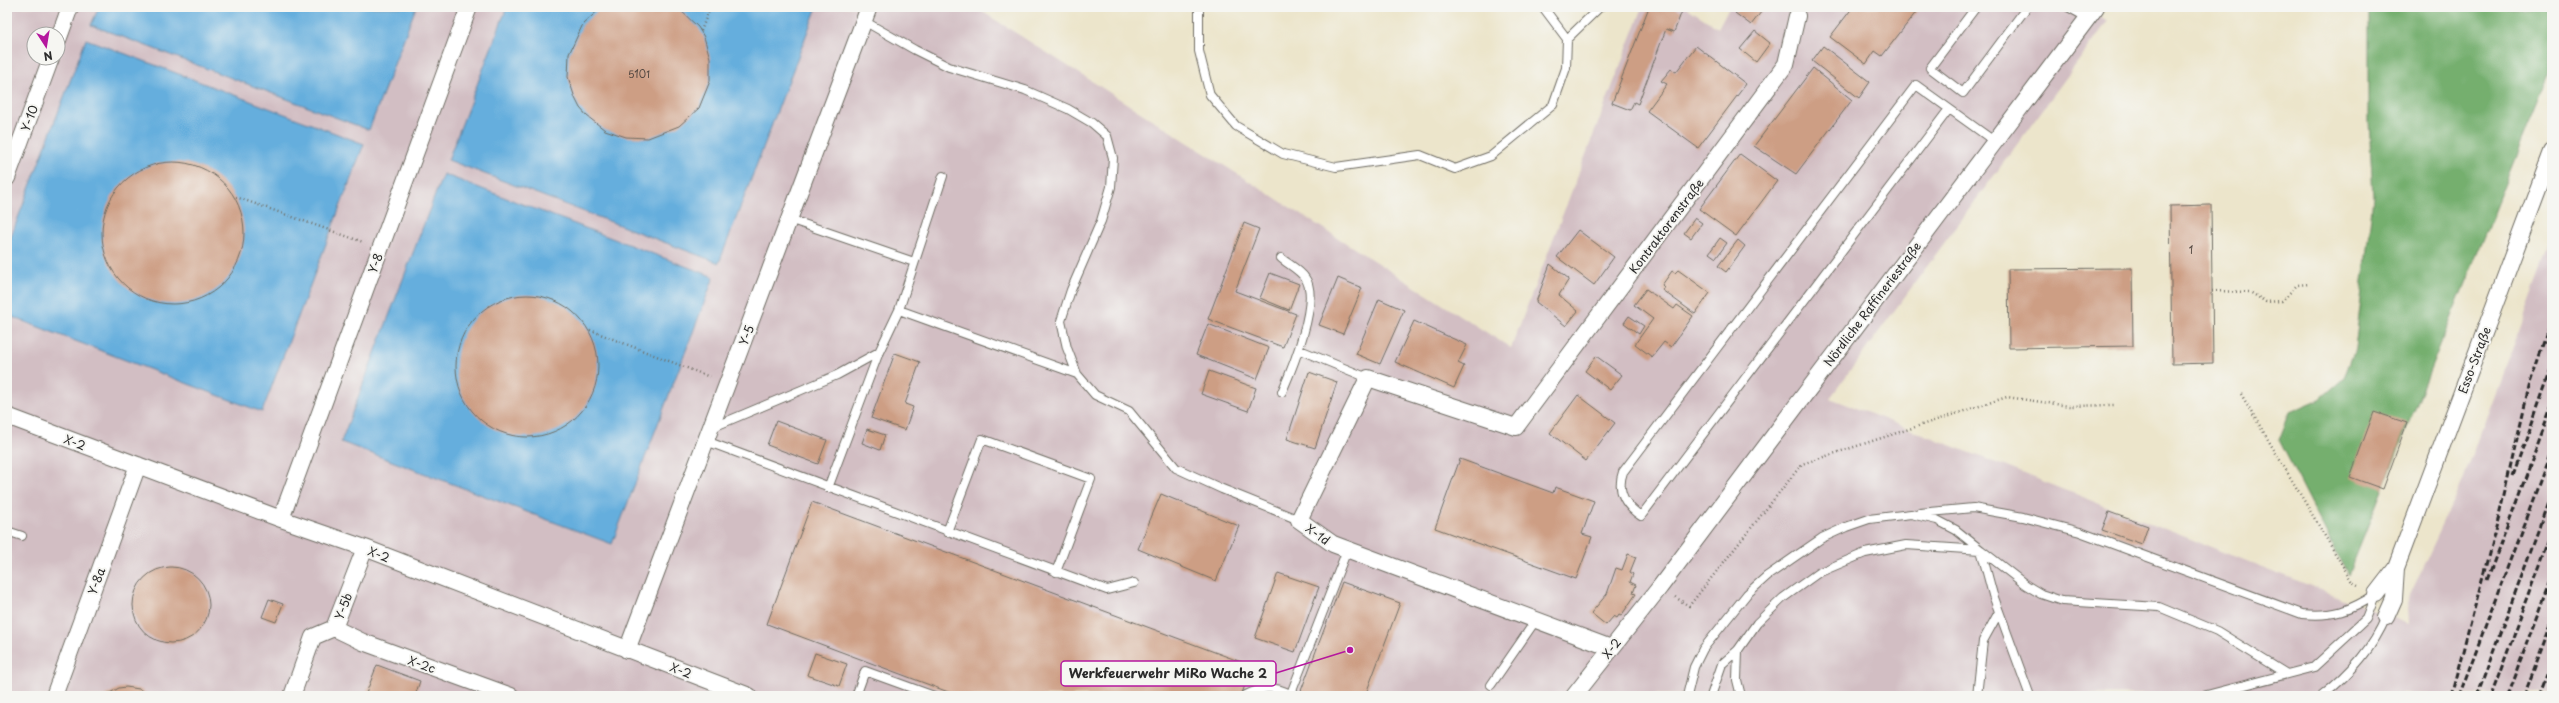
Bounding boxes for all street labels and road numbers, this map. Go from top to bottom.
street label: Y-10 [16,102,42,134]
street label: Kontraktorenstraße [1624,175,1708,277]
street label: Nördliche Raffineriestraße [1819,238,1925,370]
street label: Y-8 [363,250,387,276]
street label: Y-5 [734,322,758,348]
street label: Esso-Straße [2453,324,2495,396]
street label: X-2 [62,430,88,454]
street label: X-1d [1302,519,1334,549]
street label: X-2 [366,542,392,566]
street label: Y-8a [83,564,109,597]
street label: Y-5b [330,590,356,622]
street label: X-2 [1597,634,1625,662]
street label: X-2c [406,651,438,677]
street label: X-2 [668,658,694,682]

